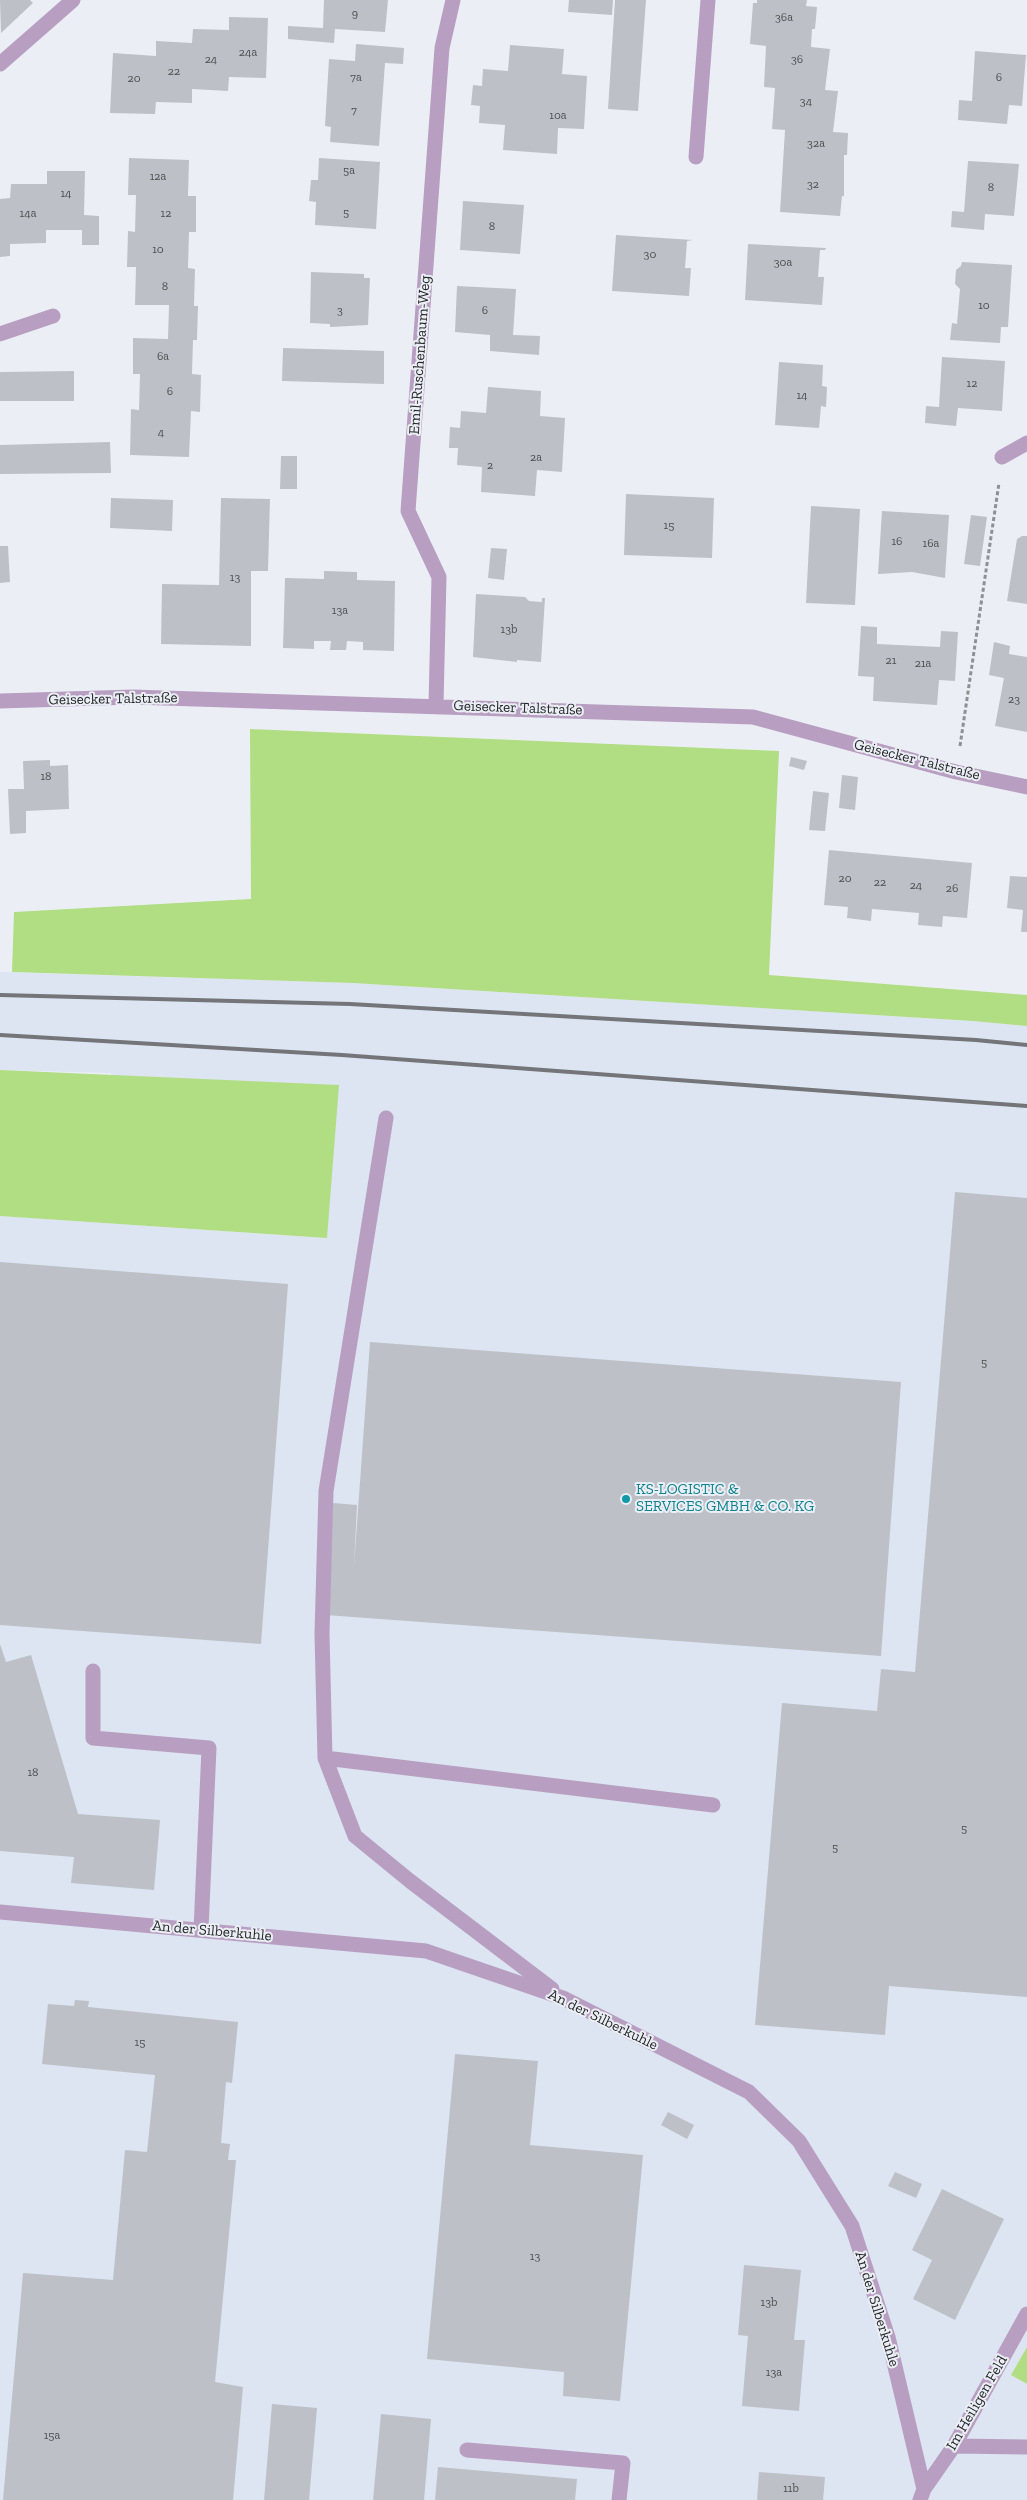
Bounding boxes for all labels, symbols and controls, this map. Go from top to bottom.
house number: 9 [352,7,358,21]
house number: 36a [775,11,793,25]
house number: 24a [239,46,257,60]
house number: 24 [205,53,217,67]
house number: 36 [791,53,803,67]
house number: 22 [168,65,180,79]
house number: 7a [350,71,362,85]
house number: 6 [996,71,1002,85]
house number: 20 [127,72,141,86]
house number: 34 [800,95,812,109]
house number: 7 [351,104,357,118]
house number: 10a [549,109,567,123]
house number: 32a [807,137,825,151]
house number: 5a [343,164,355,178]
house number: 12a [150,170,166,184]
house number: 32 [807,178,819,192]
house number: 8 [988,181,994,195]
house number: 14 [60,187,72,201]
house number: 5 [343,206,349,220]
house number: 14a [20,207,36,221]
house number: 12 [161,207,171,221]
house number: 8 [489,220,495,234]
house number: 10 [152,243,164,257]
house number: 30 [644,248,656,262]
house number: 30a [774,256,792,270]
street label: Emil-Ruschenbaum-Weg [405,275,435,435]
house number: 8 [162,280,168,294]
house number: 10 [978,299,990,313]
house number: 3 [337,304,343,318]
house number: 6 [482,304,488,318]
house number: 6a [157,350,169,364]
house number: 12 [967,377,977,391]
house number: 6 [167,385,173,399]
house number: 14 [796,389,808,403]
house number: 4 [158,426,164,440]
house number: 2a [530,451,542,465]
house number: 2 [487,459,493,473]
house number: 15 [664,519,674,533]
house number: 16 [892,535,902,549]
house number: 16a [923,537,939,551]
house number: 13 [230,571,240,585]
house number: 13a [332,604,348,618]
house number: 13b [501,623,517,637]
house number: 21 [886,654,896,668]
house number: 21a [915,657,931,671]
street label: Geisecker Talstraße [48,689,178,709]
house number: 23 [1008,693,1020,707]
street label: Geisecker Talstraße [453,697,583,719]
street label: Geisecker Talstraße [852,736,982,784]
house number: 18 [40,770,52,784]
house number: 20 [838,872,852,886]
house number: 22 [874,876,886,890]
house number: 24 [910,879,922,893]
house number: 26 [946,882,958,896]
house number: 5 [981,1356,987,1370]
place label: KS-LOGISTIC & SERVICES GMBH & CO. KG [636,1481,814,1516]
marker: KS-LOGISTIC & SERVICES GMBH & CO. KG [620,1493,632,1505]
house number: 18 [27,1766,39,1780]
house number: 5 [961,1822,967,1836]
house number: 5 [832,1841,838,1855]
street label: An der Silberkuhle [152,1917,272,1945]
street label: An der Silberkuhle [545,1986,661,2054]
house number: 15 [135,2036,145,2050]
street label: An der Silberkuhle [851,2249,903,2369]
house number: 13 [530,2250,540,2264]
house number: 13b [761,2296,777,2310]
street label: Im Heiligen Feld [943,2353,1011,2453]
house number: 13a [766,2366,782,2380]
house number: 15a [44,2429,60,2443]
house number: 11b [783,2482,799,2496]

